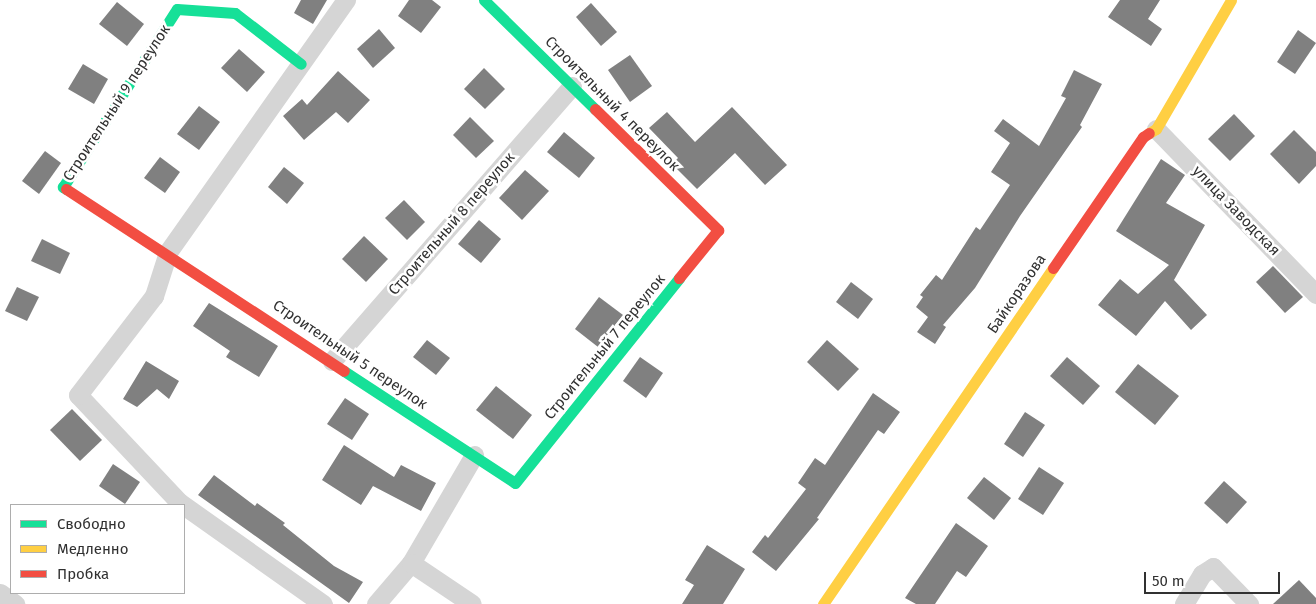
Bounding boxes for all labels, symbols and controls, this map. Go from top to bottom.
street label: Строительный 9 переулок [60,21,174,185]
street label: Строительный 4 переулок [541,33,683,175]
street label: Строительный 8 переулок [385,149,519,299]
street label: улица Заводская [1188,162,1284,260]
street label: Байкоразова [984,251,1050,337]
street label: Строительный 7 переулок [541,271,669,423]
street label: Строительный 5 переулок [269,296,431,414]
legend [10,504,185,594]
text: Свободно [57,515,126,533]
text: Медленно [57,540,129,558]
scale bar [1146,562,1282,594]
text: Пробка [57,565,109,583]
text: 50 m [1152,572,1185,590]

